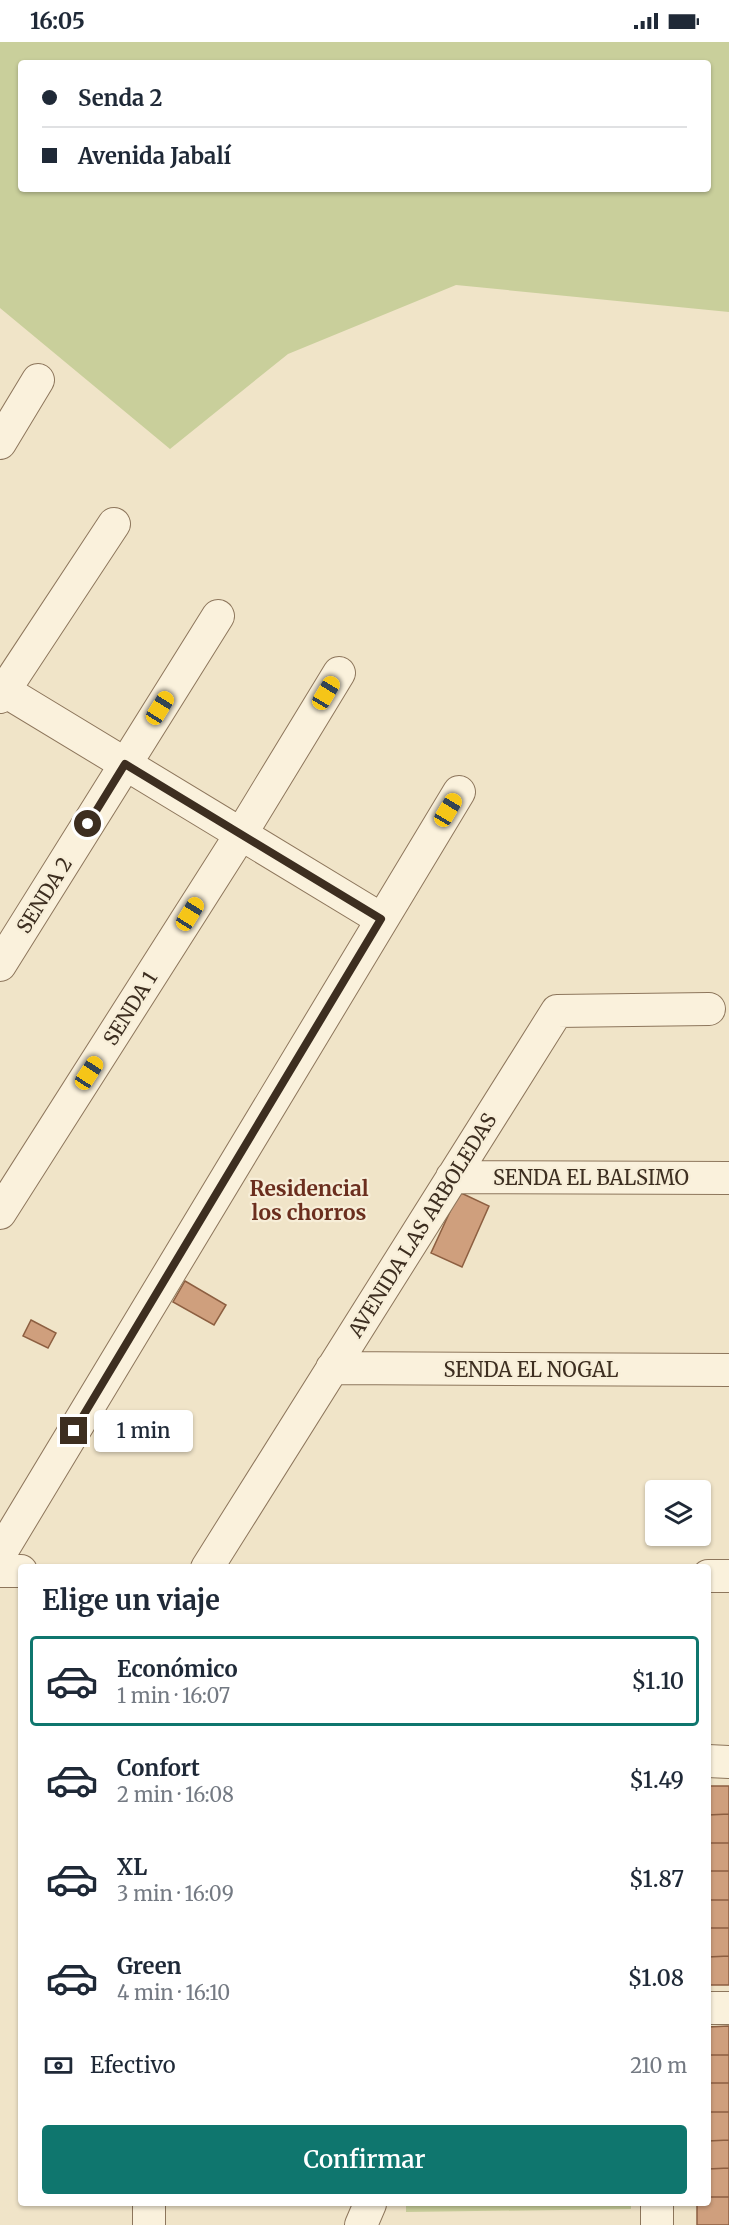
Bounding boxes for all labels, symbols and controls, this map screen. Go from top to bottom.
text: 16:05 [30,7,85,35]
text: Senda 2 [78,84,163,112]
text: Avenida Jabalí [78,142,231,170]
car [309,673,343,713]
car [143,688,177,728]
car [431,790,465,830]
route start [74,810,101,837]
street label: SENDA 2 [11,852,77,938]
car [173,894,207,934]
street label: SENDA 1 [98,966,162,1050]
car [72,1053,106,1093]
street label: AVENIDA LAS ARBOLEDAS [342,1108,501,1343]
street label: SENDA EL BALSIMO [493,1165,689,1190]
district label: Residencial los chorros [249,1175,369,1226]
street label: SENDA EL NOGAL [444,1357,619,1382]
callout: 1 min [95,1410,194,1452]
route end [60,1417,87,1444]
text: 1 min [117,1418,170,1443]
map controls [645,1480,711,1546]
button: layers [645,1480,711,1546]
text: Elige un viaje [42,1583,220,1617]
icon: car [45,1654,99,1708]
text: Económico [117,1655,238,1683]
text: $1.10 [632,1667,684,1695]
text: 1 min · 16:07 [117,1683,230,1708]
icon: car [45,1753,99,1807]
text: Confort [117,1754,200,1782]
text: $1.49 [629,1766,684,1794]
text: 2 min · 16:08 [117,1782,234,1807]
icon: car [45,1852,99,1906]
text: XL [117,1853,147,1881]
text: $1.87 [629,1865,684,1893]
text: 3 min · 16:09 [117,1881,234,1906]
icon: car [45,1951,99,2005]
text: Green [117,1952,181,1980]
text: $1.08 [628,1964,684,1992]
text: 4 min · 16:10 [117,1980,230,2005]
icon: cash [42,2049,75,2082]
text: Efectivo [90,2051,176,2079]
text: 210 m [630,2053,687,2078]
button: Confirmar [42,2125,687,2194]

